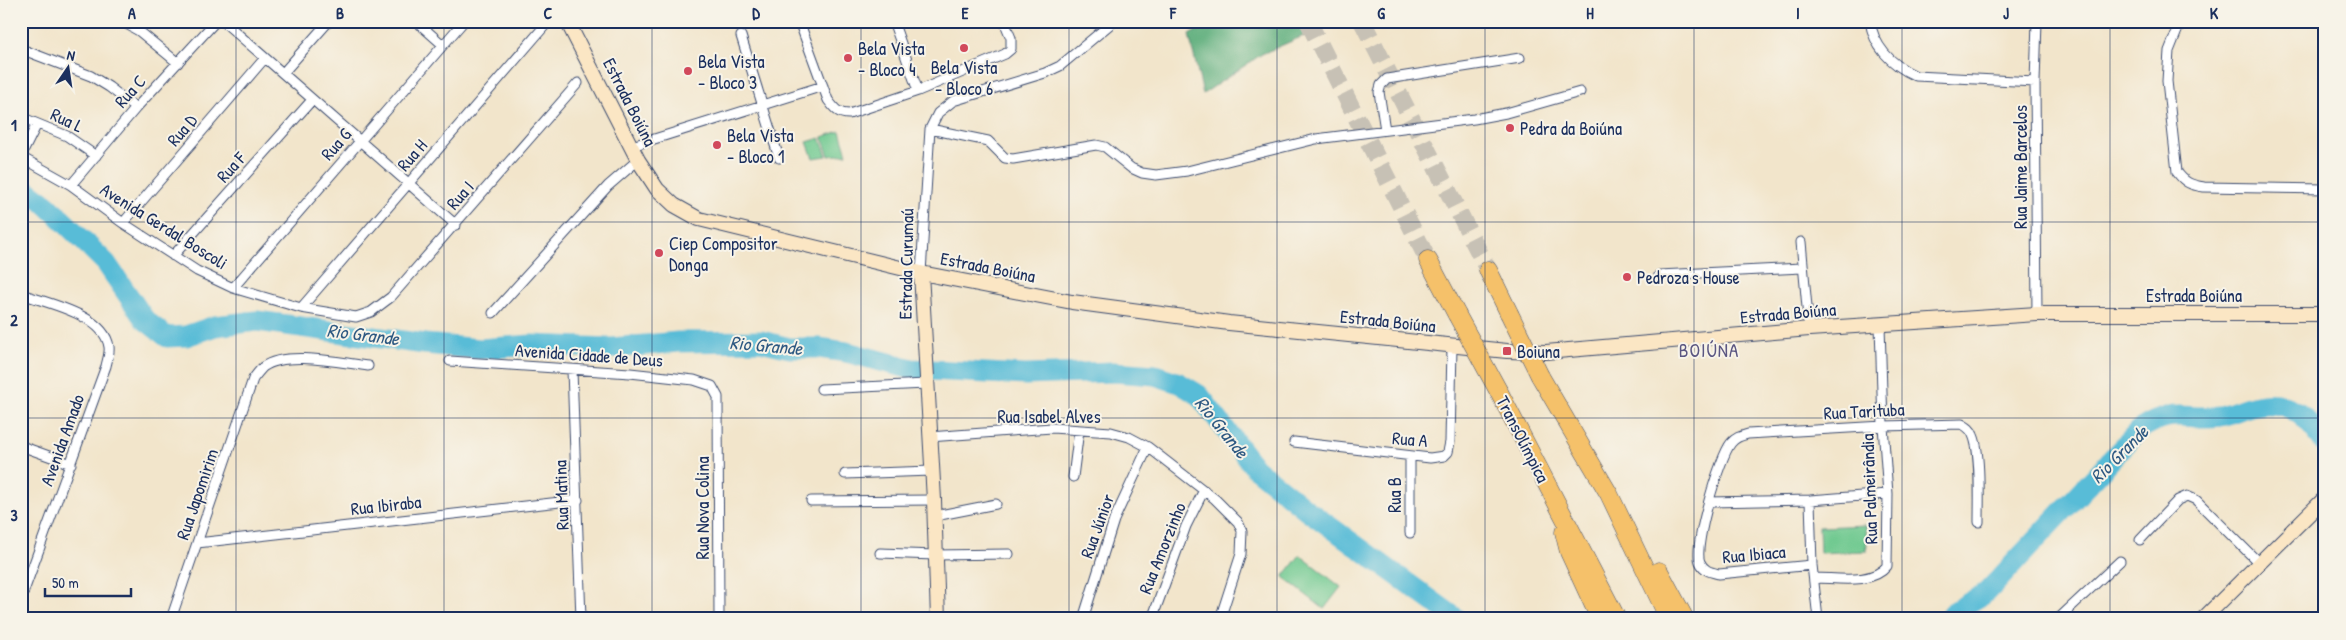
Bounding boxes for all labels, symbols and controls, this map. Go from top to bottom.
text: A [128,2,136,24]
text: B [336,2,344,24]
text: C [544,2,553,24]
text: D [752,2,760,24]
text: E [961,2,969,24]
text: F [1169,2,1177,24]
text: G [1377,2,1385,24]
text: H [1586,2,1594,24]
text: I [1796,2,1800,24]
text: J [2003,2,2009,24]
text: K [2210,2,2219,24]
place label: Bela Vista - Bloco 4 [858,36,925,82]
north arrow [42,42,92,92]
marker: Bela Vista - Bloco 6 [958,42,970,54]
text: N [65,45,77,65]
place label: Bela Vista - Bloco 3 [698,49,765,95]
marker: Bela Vista - Bloco 4 [842,52,854,64]
street label: Estrada Boiúna [597,54,663,150]
place label: Bela Vista - Bloco 6 [931,55,997,101]
marker: Bela Vista - Bloco 3 [682,65,694,77]
street label: Rua C [109,69,152,113]
street label: Rua L [47,102,88,138]
street label: Rua Jaime Barcelos [2008,105,2033,229]
street label: Rua D [161,108,203,151]
text: 1 [11,114,17,136]
place label: Pedra da Boiúna [1520,116,1622,141]
street label: Rua G [315,122,357,165]
marker: Pedra da Boiúna [1504,122,1516,134]
place label: Bela Vista - Bloco 1 [727,123,794,169]
street label: Rua H [391,134,433,176]
marker: Bela Vista - Bloco 1 [711,139,723,151]
street label: Rua F [211,145,252,188]
street label: Rua I [440,175,480,215]
street label: Avenida Gerdal Boscoli [96,177,232,275]
street label: Estrada Curumaú [893,208,919,320]
place label: Ciep Compositor Donga [669,231,778,277]
street label: Estrada Boiúna [938,246,1038,288]
marker: Ciep Compositor Donga [653,247,665,259]
place label: Pedroza's House [1637,265,1740,290]
marker: Pedroza's House [1621,271,1633,283]
street label: Estrada Boiúna [2146,283,2242,308]
street label: Estrada Boiúna [1739,296,1837,330]
street label: Estrada Boiúna [1339,304,1437,338]
text: 2 [10,309,18,331]
water label: Rio Grande [326,317,402,351]
water label: Rio Grande [729,329,805,361]
street label: Avenida Cidade de Deus [514,337,664,373]
district label: BOIÚNA [1679,337,1739,363]
place label: Boiuna [1517,339,1560,364]
marker: Boiuna [1501,345,1513,357]
street label: Avenida Amado [34,391,90,489]
water label: Rio Grande [1189,391,1256,464]
street label: TransOlímpica [1490,391,1556,487]
street label: Rua Tarituba [1823,396,1905,426]
street label: Rua Isabel Alves [997,404,1101,429]
water label: Rio Grande [2084,418,2155,489]
street label: Rua A [1391,425,1429,453]
street label: Rua Palmeirândia [1855,433,1883,545]
street label: Rua Japomirim [170,445,224,543]
street label: Rua Nova Colina [690,457,715,559]
street label: Rua Matina [547,460,575,530]
street label: Rua B [1382,477,1407,513]
street label: Rua Ibiraba [350,489,422,521]
street label: Rua Júnior [1074,490,1120,562]
street label: Rua Amorzinho [1132,499,1192,597]
text: 3 [10,504,18,526]
street label: Rua Ibiaca [1721,539,1787,569]
scale bar [45,565,131,597]
text: 50 m [52,572,79,593]

